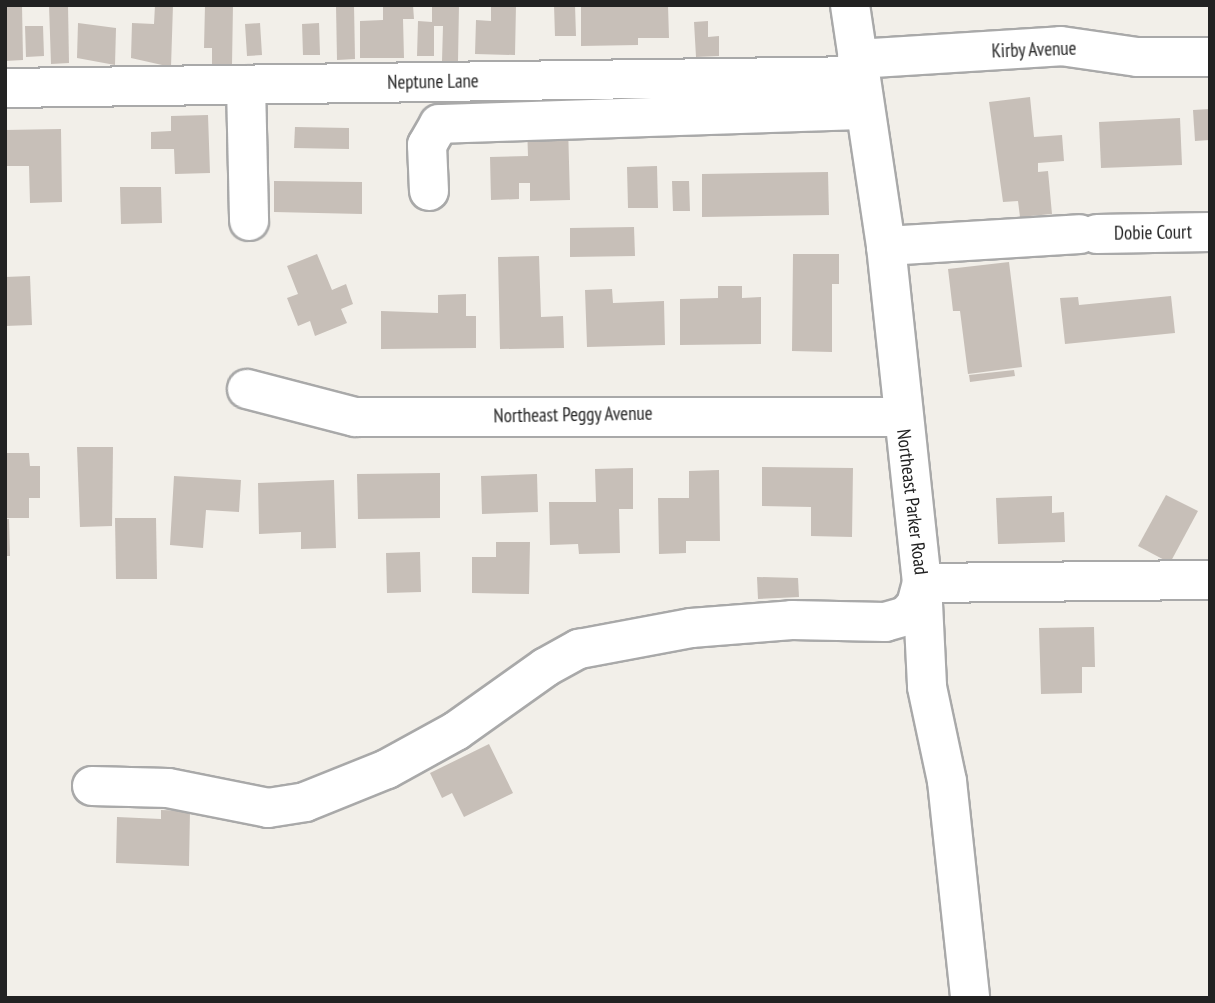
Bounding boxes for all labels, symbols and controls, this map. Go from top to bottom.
street label: Kirby Avenue [991,37,1077,63]
street label: Neptune Lane [387,70,479,94]
street label: Dobie Court [1114,221,1192,245]
street label: Northeast Peggy Avenue [493,402,653,428]
street label: Northeast Parker Road [892,428,932,576]

